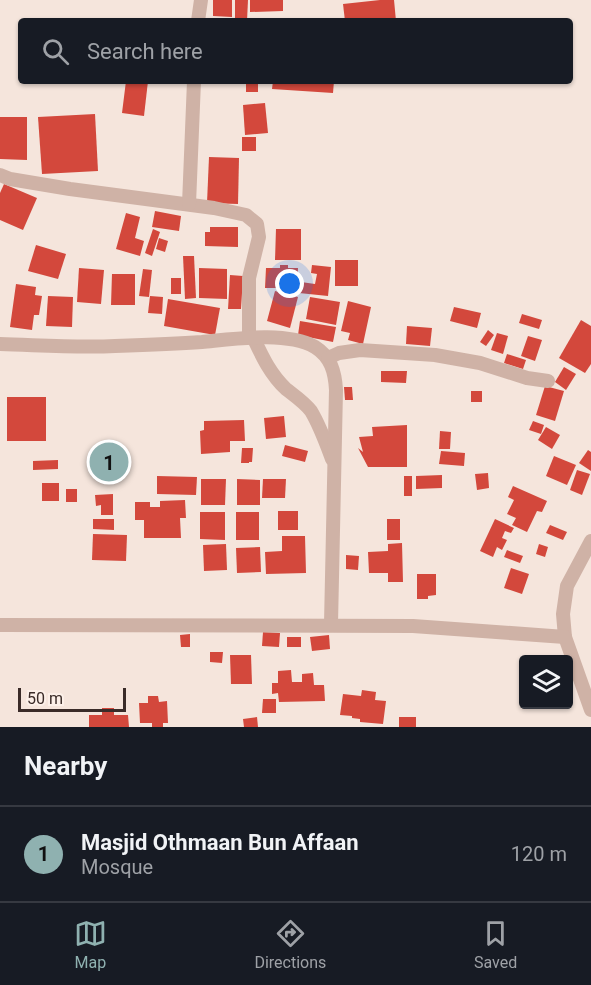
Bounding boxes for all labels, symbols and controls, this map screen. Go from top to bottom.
search box [18,18,573,84]
icon: search [39,35,72,68]
text: Search here [87,39,203,64]
your location [275,269,304,298]
pin: 1 [90,440,128,484]
map controls [519,655,573,709]
button: layers [519,655,573,709]
scale bar [18,685,126,712]
text: 50 m [27,689,63,708]
text: Nearby [24,751,107,781]
text: Masjid Othmaan Bun Affaan [81,830,359,855]
text: 1 [38,842,49,866]
text: 120 m [511,842,567,866]
text: Mosque [81,855,153,879]
tab: Map [74,917,107,972]
tab: Directions [254,917,326,972]
tab: Saved [474,917,517,972]

